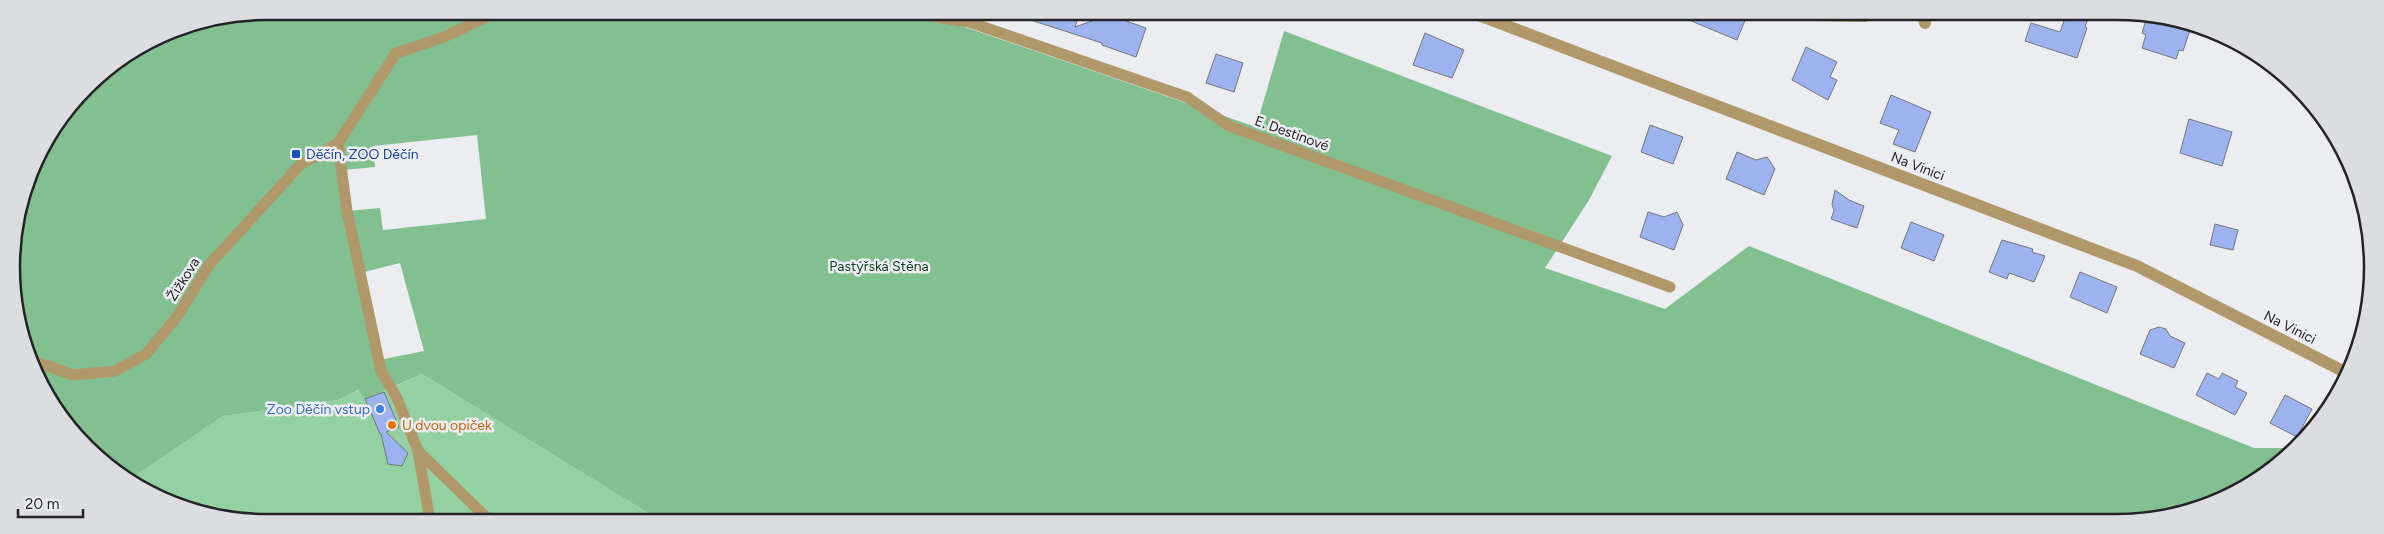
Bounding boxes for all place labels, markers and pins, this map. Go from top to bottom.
place label: Děčín, ZOO Děčín [306,146,419,163]
marker: Děčín, ZOO Děčín [290,148,302,160]
place label: Zoo Děčín vstup [267,401,370,418]
marker: Zoo Děčín vstup [374,403,386,415]
place label: U dvou opiček [402,417,492,434]
marker: U dvou opiček [386,419,398,431]

